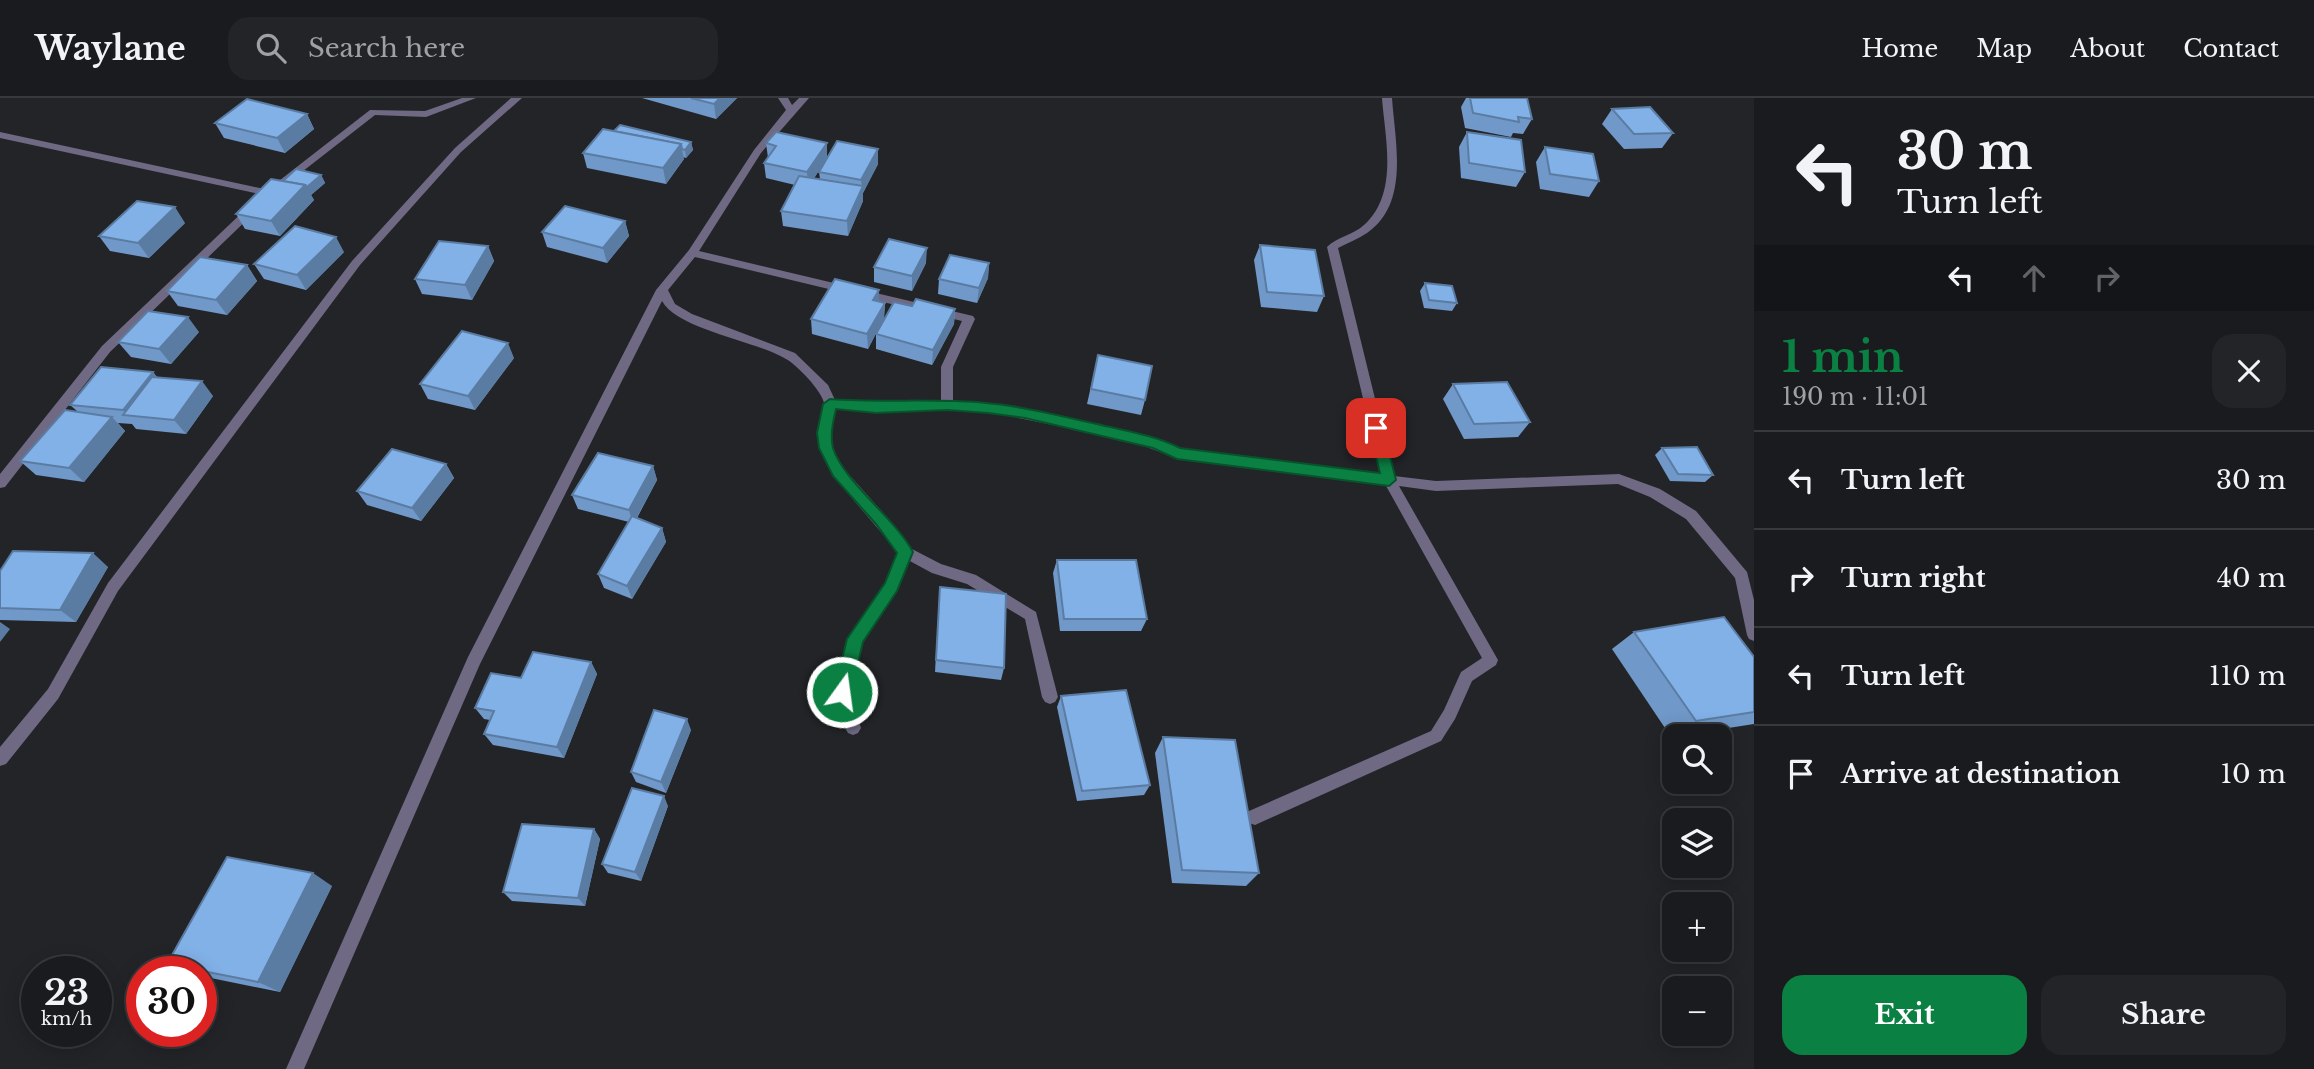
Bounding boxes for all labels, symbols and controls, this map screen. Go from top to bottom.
search box [228,17,718,80]
text: Waylane [35,28,186,69]
icon: search [252,29,290,67]
text: Search here [308,32,465,64]
text: Home [1862,34,1938,63]
text: Map [1976,34,2032,63]
text: About [2070,34,2145,63]
text: Contact [2183,34,2279,63]
text: 30 m [1897,121,2032,182]
icon: left [1782,126,1873,217]
text: Turn left [1897,182,2043,222]
icon: left [1942,259,1980,297]
icon: ahead [2015,259,2053,297]
icon: right [2088,259,2126,297]
text: 1 min [1782,331,1904,383]
button: close [2212,334,2286,408]
text: 190 m · 11:01 [1782,383,1928,411]
pin [1346,398,1406,458]
icon: arrive [1357,409,1395,447]
icon: left [1782,461,1820,499]
text: Turn left [1841,464,1965,496]
text: 30 m [2216,464,2286,496]
icon: right [1782,559,1820,597]
text: Turn right [1841,562,1986,594]
text: 40 m [2217,562,2286,594]
position arrow [805,655,879,729]
icon: left [1782,657,1820,695]
text: Turn left [1841,660,1965,692]
text: 110 m [2209,660,2286,692]
map controls [1662,724,1732,1046]
button: search [1662,724,1732,794]
icon: arrive [1782,755,1820,793]
text: Arrive at destination [1841,758,2121,790]
text: 10 m [2220,758,2286,790]
button: layers [1662,808,1732,878]
button: + [1662,892,1732,962]
speed limit sign: 30 [126,956,217,1047]
text: 23 [44,971,89,1014]
button: Exit [1782,975,2027,1055]
button: Share [2041,975,2286,1055]
button: − [1662,976,1732,1046]
text: km/h [41,1008,92,1030]

